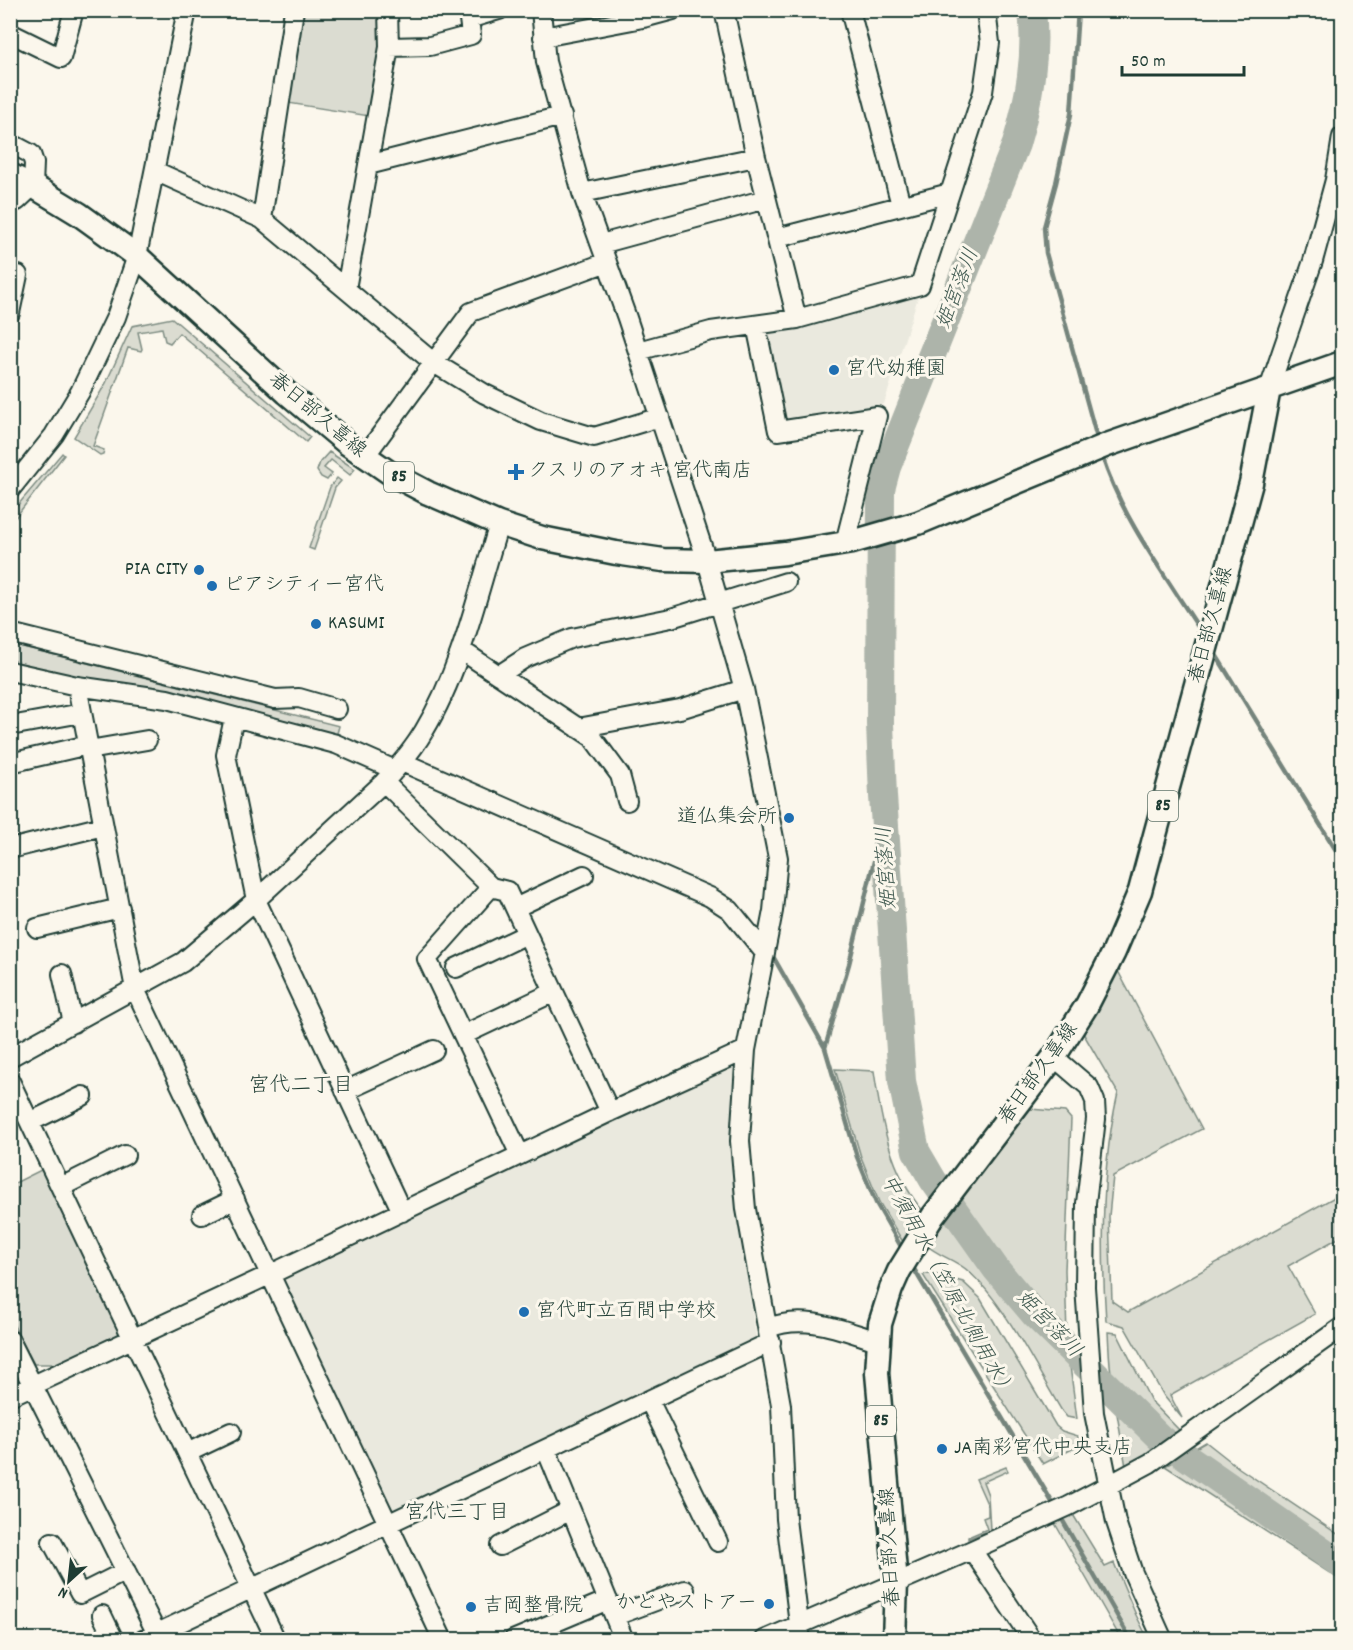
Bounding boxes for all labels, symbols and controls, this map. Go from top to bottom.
scale bar [1122,39,1244,77]
text: 50 m [1131,50,1166,75]
water label: 姫宮落川 [930,244,988,334]
place label: 宮代幼稚園 [846,356,946,384]
marker: 宮代幼稚園 [827,363,841,377]
street label: 春日部久喜線 [262,367,372,465]
place label: クスリのアオキ 宮代南店 [528,458,752,486]
road number: 85 [384,462,414,492]
marker: クスリのアオキ 宮代南店 [509,465,523,479]
place label: PIA CITY [125,556,188,584]
marker: PIA CITY [192,563,206,577]
street label: 春日部久喜線 [1183,563,1241,687]
place label: ピアシティー宮代 [224,572,384,600]
marker: ピアシティー宮代 [205,579,219,593]
place label: KASUMI [328,610,385,638]
marker: KASUMI [309,617,323,631]
road number: 85 [1148,791,1178,821]
place label: 道仏集会所 [677,804,777,832]
marker: 道仏集会所 [782,811,796,825]
water label: 姫宮落川 [870,825,906,911]
street label: 春日部久喜線 [992,1017,1086,1131]
district label: 宮代二丁目 [249,1072,354,1102]
water label: 中須用水（笠原北側用水） [872,1170,1020,1404]
water label: 姫宮落川 [1008,1284,1088,1366]
place label: 宮代町立百間中学校 [536,1298,716,1326]
marker: 宮代町立百間中学校 [517,1305,531,1319]
road number: 85 [866,1406,896,1436]
place label: JA南彩宮代中央支店 [954,1435,1132,1463]
marker: JA南彩宮代中央支店 [935,1442,949,1456]
street label: 春日部久喜線 [874,1486,908,1608]
district label: 宮代三丁目 [405,1499,510,1529]
north arrow [39,1551,99,1611]
text: N [54,1580,72,1604]
place label: かどやストアー [615,1590,757,1618]
place label: 吉岡整骨院 [483,1593,583,1621]
marker: かどやストアー [762,1597,776,1611]
marker: 吉岡整骨院 [464,1600,478,1614]

